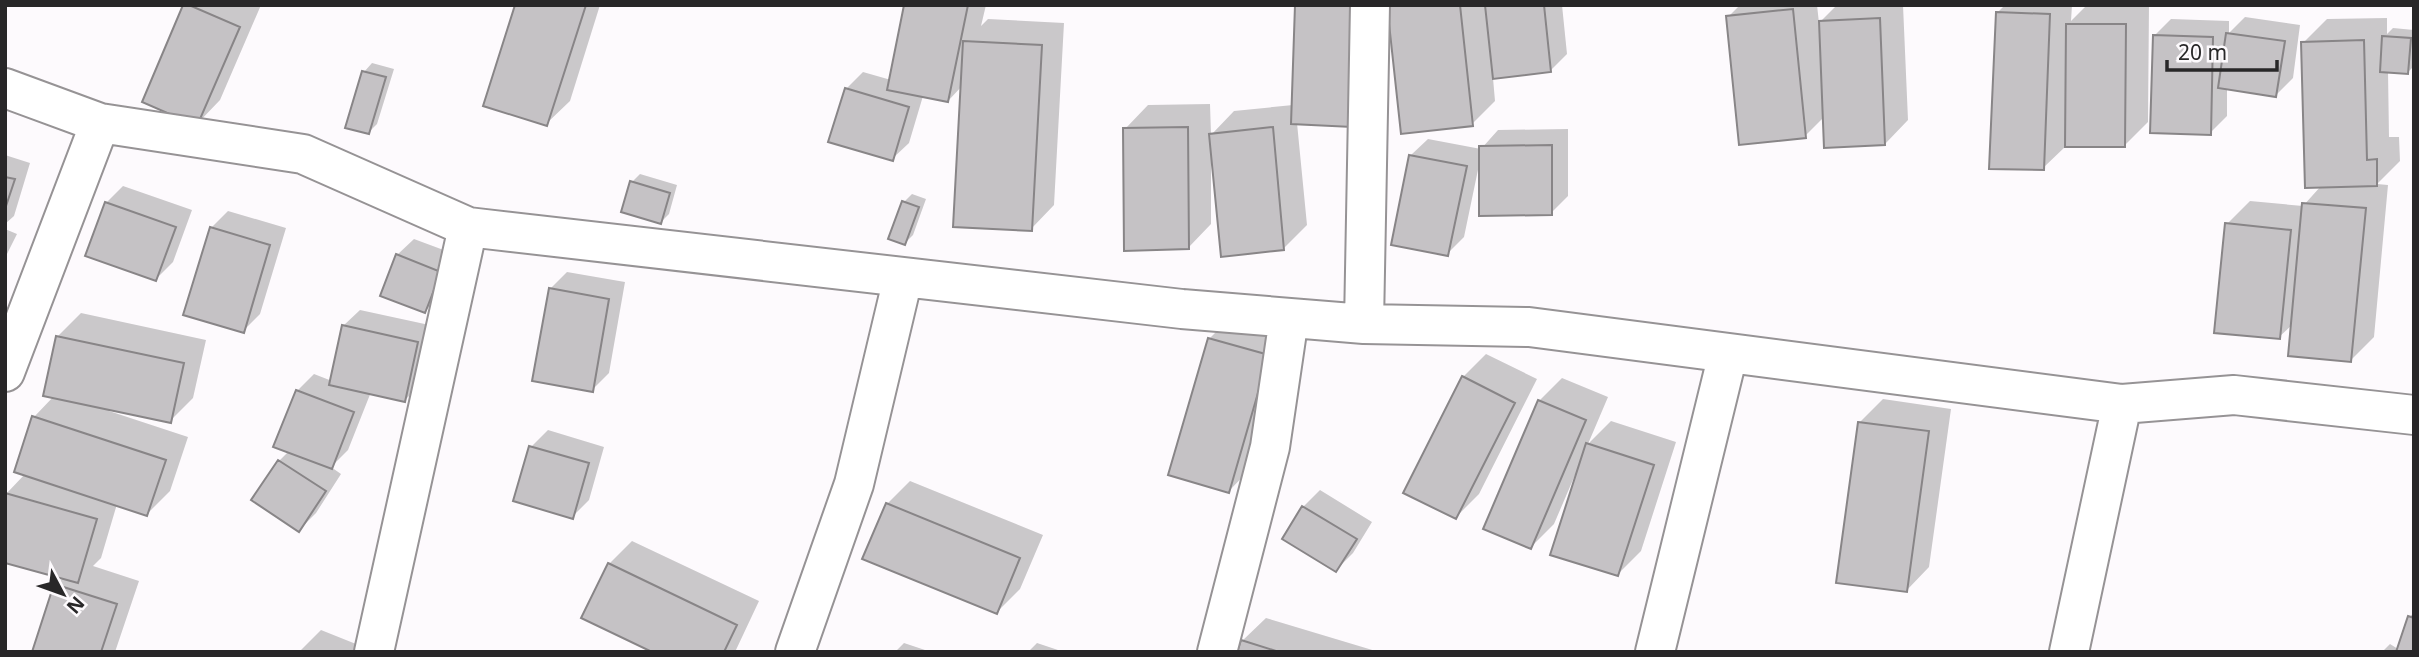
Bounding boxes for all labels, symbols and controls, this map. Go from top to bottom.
scale bar [2167,28,2277,72]
text: 20 m [2178,38,2227,66]
north arrow [28,559,98,629]
text: N [61,591,91,620]

